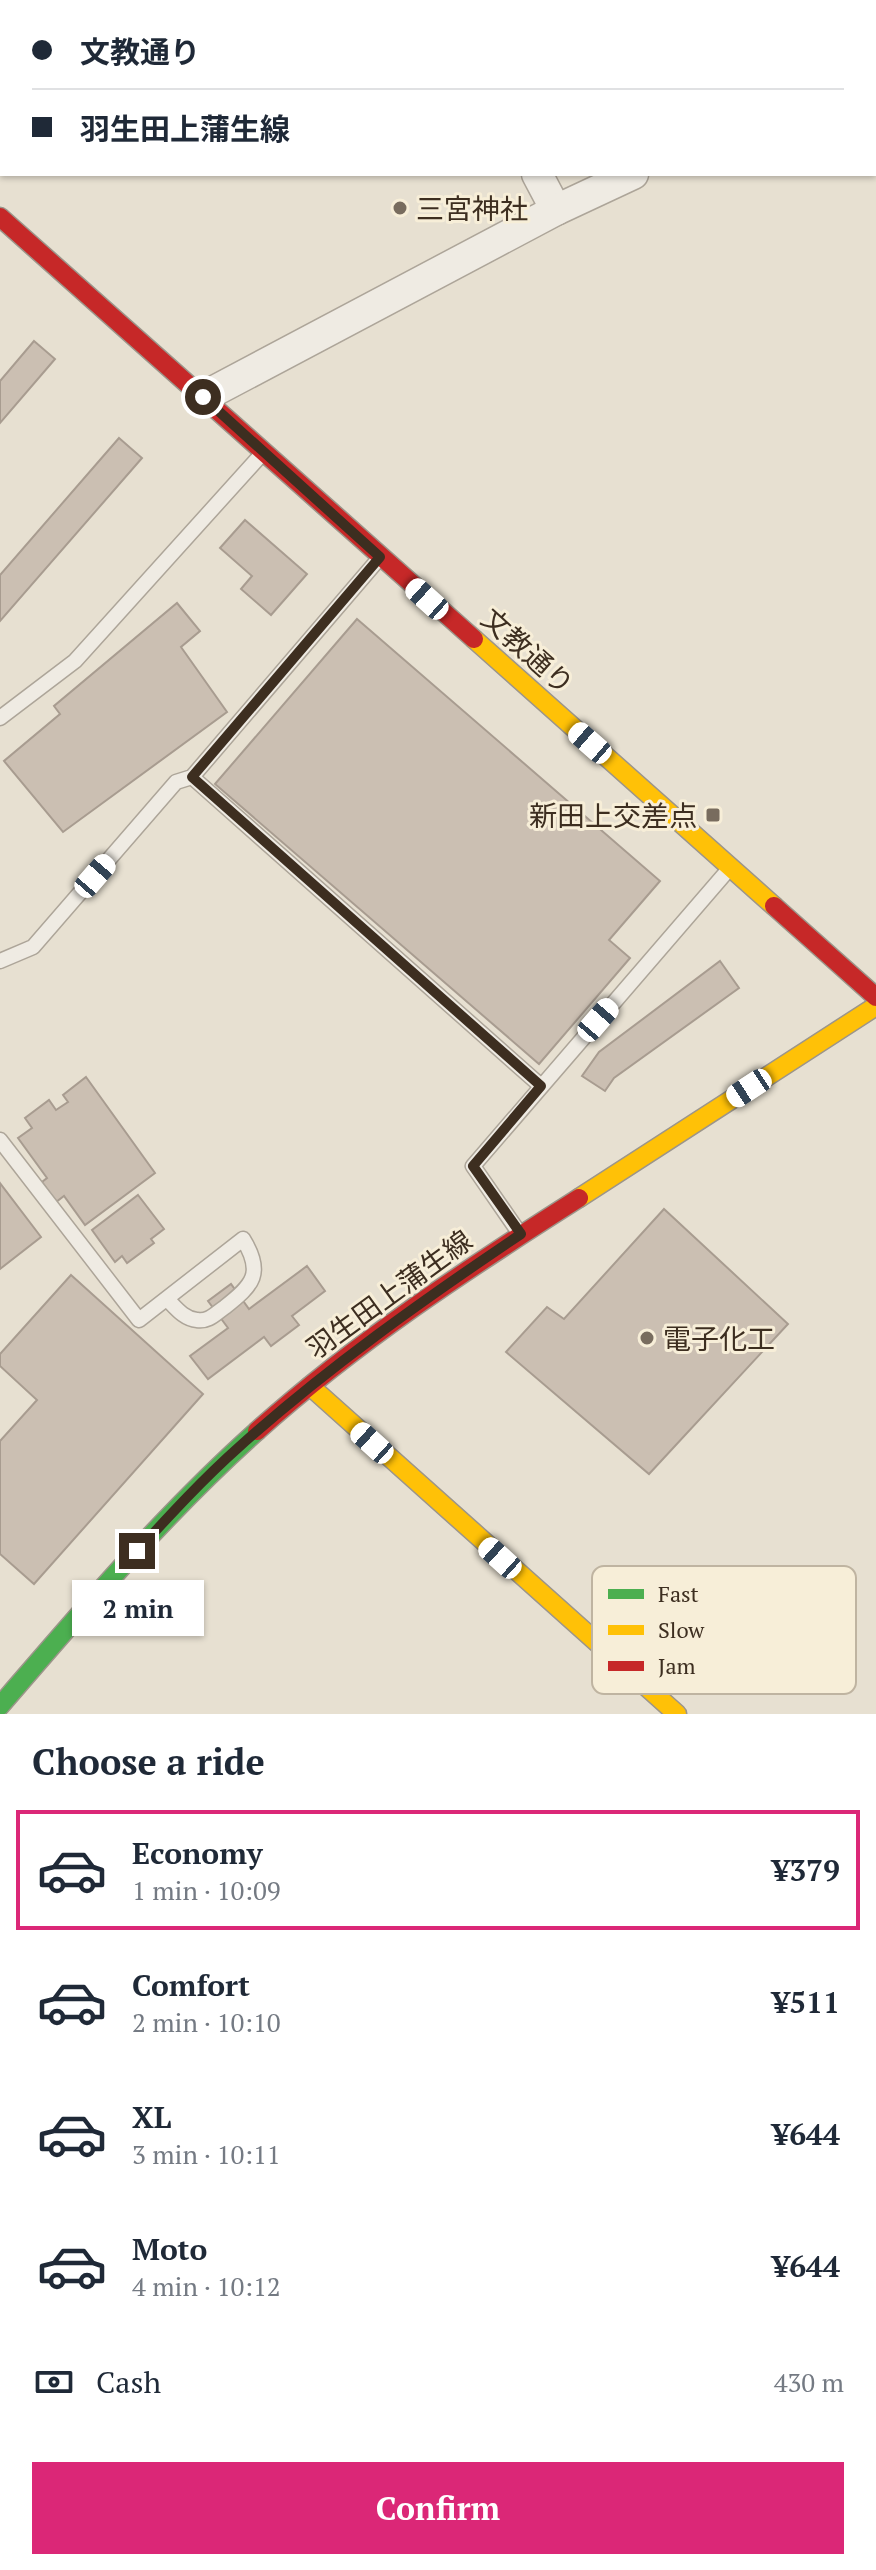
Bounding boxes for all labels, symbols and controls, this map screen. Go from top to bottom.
text: 文教通り [80,32,200,72]
text: 羽生田上蒲生線 [80,109,290,149]
place label: 三宮神社 [416,190,528,227]
marker: 三宮神社 [391,199,409,217]
route start [185,379,221,415]
car [401,574,453,624]
street label: 文教通り [474,600,582,702]
car [564,718,616,768]
place label: 新田上交差点 [529,797,697,834]
marker: 新田上交差点 [704,806,722,824]
car [70,850,120,902]
car [573,994,623,1046]
car [722,1065,776,1111]
street label: 羽生田上蒲生線 [299,1221,479,1367]
place label: 電子化工 [663,1320,775,1357]
marker: 電子化工 [638,1329,656,1347]
car [346,1418,398,1468]
route end [119,1533,155,1569]
car [474,1533,526,1583]
legend [592,1566,856,1694]
callout: 2 min [71,1579,203,1635]
text: Fast [658,1579,699,1608]
text: 2 min [102,1591,174,1625]
text: Slow [658,1615,705,1644]
text: Jam [658,1651,696,1680]
text: Choose a ride [32,1738,265,1785]
text: Economy [132,1833,263,1873]
icon: car [36,1834,108,1906]
text: ¥379 [772,1850,840,1890]
text: 1 min · 10:09 [132,1873,281,1907]
text: Comfort [132,1965,250,2005]
icon: car [36,1966,108,2038]
text: ¥511 [772,1982,840,2022]
text: 2 min · 10:10 [132,2005,281,2039]
text: XL [132,2097,171,2137]
icon: car [36,2098,108,2170]
text: ¥644 [772,2114,840,2154]
text: 3 min · 10:11 [132,2137,281,2171]
text: Moto [132,2229,207,2269]
icon: car [36,2230,108,2302]
text: ¥644 [772,2246,840,2286]
text: 4 min · 10:12 [132,2269,281,2303]
icon: cash [32,2360,76,2404]
text: Cash [96,2362,161,2402]
text: 430 m [774,2365,844,2399]
button: Confirm [32,2462,844,2554]

